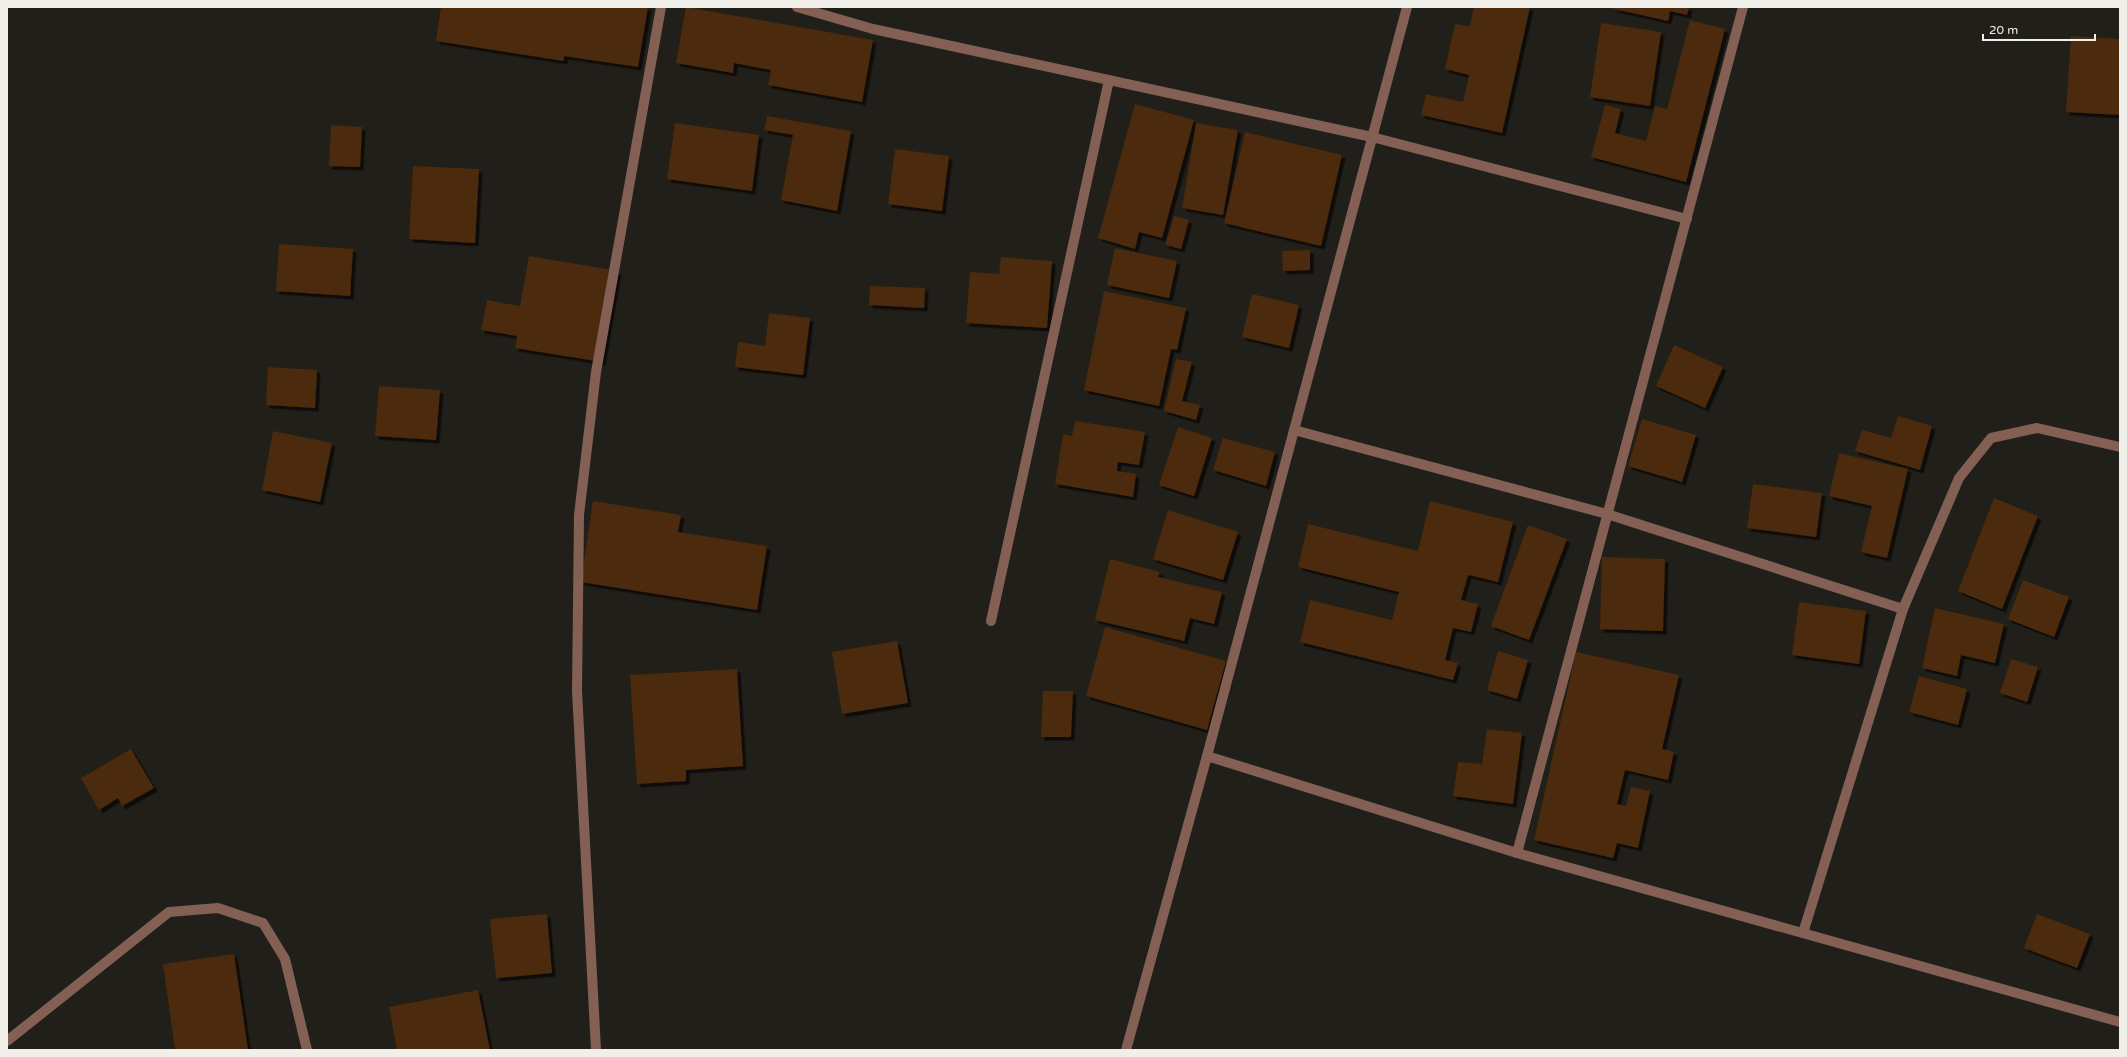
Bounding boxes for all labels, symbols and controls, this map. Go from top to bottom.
scale bar [1983,16,2095,42]
text: 20 m [1989,23,2018,37]

